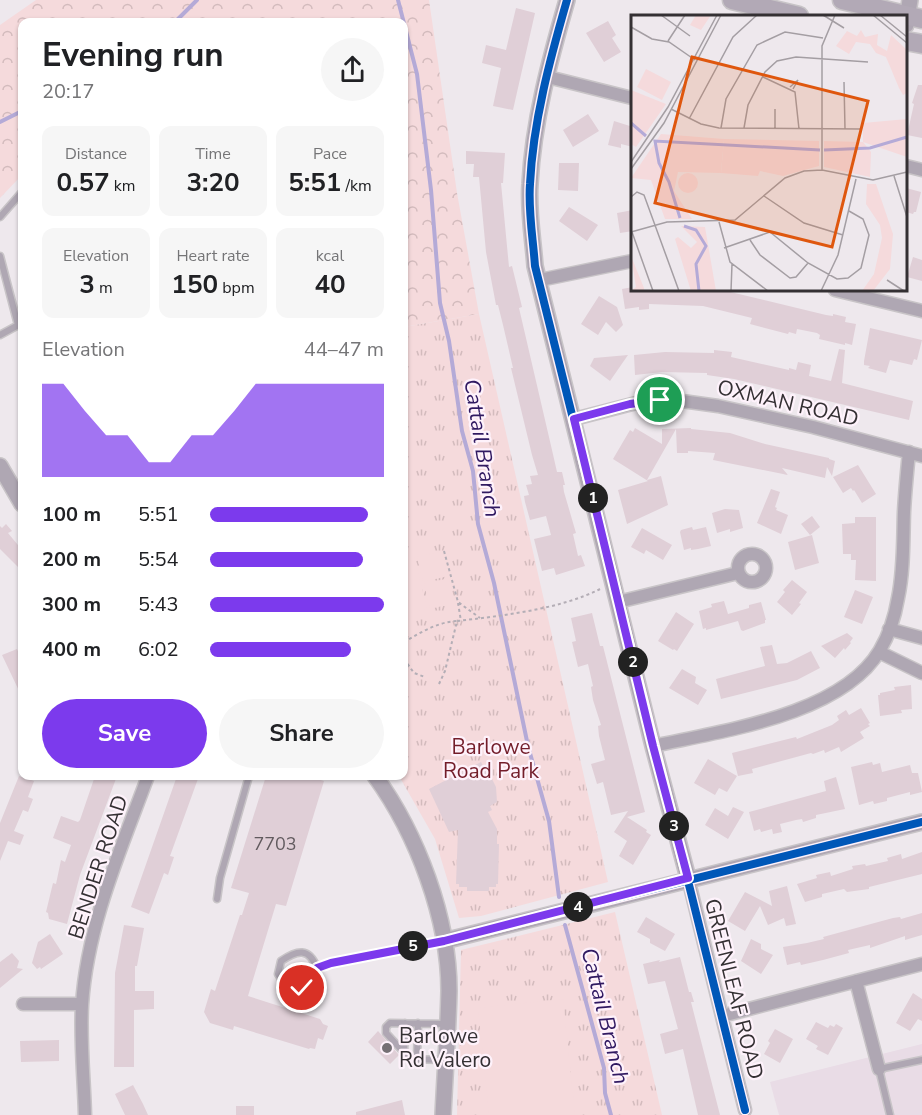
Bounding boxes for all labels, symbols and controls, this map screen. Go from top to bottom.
inset map [631,15,907,291]
text: Evening run [42,33,224,78]
button: share [321,38,384,101]
text: 20:17 [42,78,95,105]
text: Distance [65,143,127,165]
text: Time [195,143,231,165]
text: Pace [313,143,347,165]
text: 0.57 [56,165,110,200]
text: 3:20 [186,165,240,200]
text: 5:51 [288,165,341,200]
text: km [110,175,136,197]
text: /km [341,175,372,197]
text: Elevation [63,245,129,267]
text: Heart rate [176,245,250,267]
text: kcal [316,245,344,267]
text: 3 [79,267,95,302]
text: 150 [171,267,218,302]
text: 40 [314,267,346,302]
text: m [95,277,113,299]
text: bpm [218,277,255,299]
text: Elevation [42,336,125,363]
text: 44–47 m [304,336,384,363]
street label: OXMAN ROAD [715,373,861,433]
pin [634,374,685,425]
water label: Cattail Branch [456,377,508,519]
icon: arrive [643,383,676,416]
pin: 1 [578,483,608,513]
text: 1 [588,487,598,509]
text: 100 m [42,501,101,528]
text: 5:51 [138,501,179,528]
text: 200 m [42,546,101,573]
text: 5:54 [138,546,179,573]
text: 300 m [42,591,101,618]
text: 5:43 [138,591,179,618]
text: 400 m [42,636,101,663]
text: 6:02 [138,636,179,663]
pin: 2 [618,647,648,677]
text: 2 [628,651,638,673]
button: Save [42,699,207,768]
button: Share [219,699,384,768]
park label: Barlowe Road Park [443,733,540,785]
street label: BENDER ROAD [62,791,134,943]
pin: 3 [659,811,689,841]
text: 3 [669,815,679,837]
house number: 7703 [253,832,297,856]
pin: 4 [563,892,593,922]
text: 4 [573,896,583,918]
street label: GREENLEAF ROAD [698,896,770,1082]
pin: 5 [398,931,428,961]
text: 5 [408,935,418,957]
water label: Cattail Branch [574,945,636,1087]
pin [276,962,327,1013]
icon: check [285,971,318,1004]
place label: Barlowe Rd Valero [399,1022,491,1074]
marker: Barlowe Rd Valero [380,1041,394,1055]

